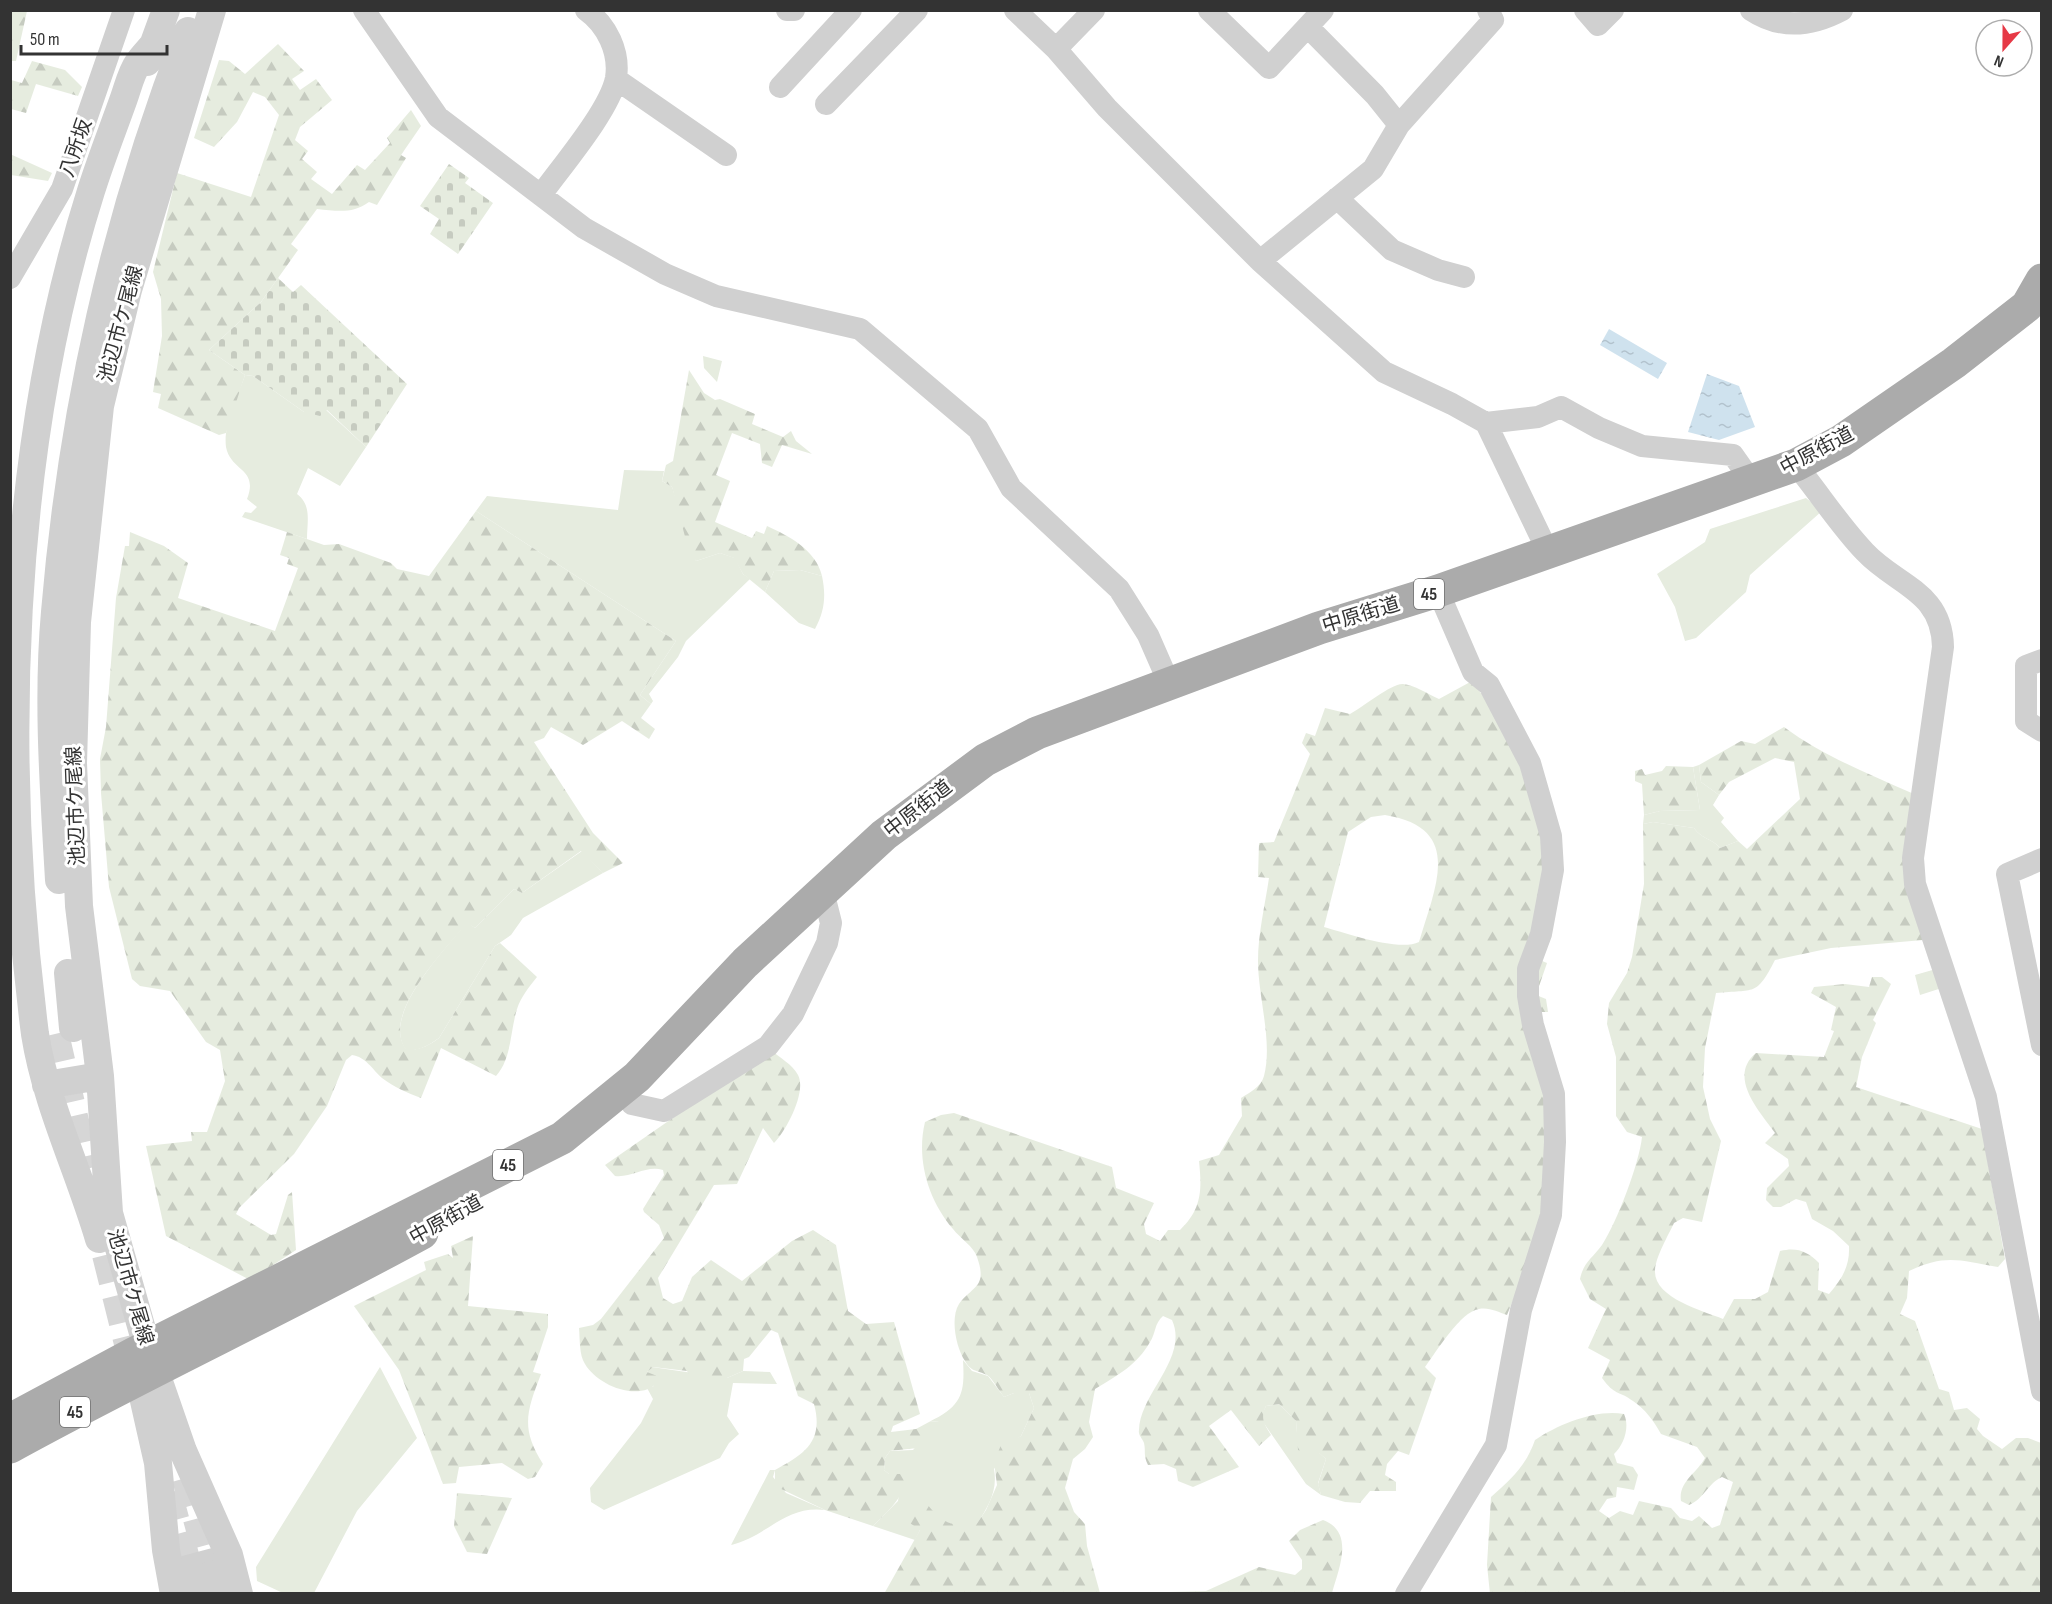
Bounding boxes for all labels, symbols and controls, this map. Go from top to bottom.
scale bar [21,18,166,56]
north arrow [1974,18,2034,78]
text: 50 m [30,29,60,50]
text: N [1992,50,2007,71]
street label: 八所坂 [55,116,97,180]
street label: 池辺市ケ尾線 [94,263,148,385]
street label: 中原街道 [1776,422,1858,480]
road number: 45 [1414,579,1444,609]
street label: 中原街道 [1319,592,1403,638]
street label: 池辺市ケ尾線 [62,746,90,866]
street label: 中原街道 [879,775,957,843]
road number: 45 [493,1150,523,1180]
street label: 中原街道 [405,1190,487,1250]
street label: 池辺市ケ尾線 [102,1226,158,1348]
road number: 45 [60,1397,90,1427]

